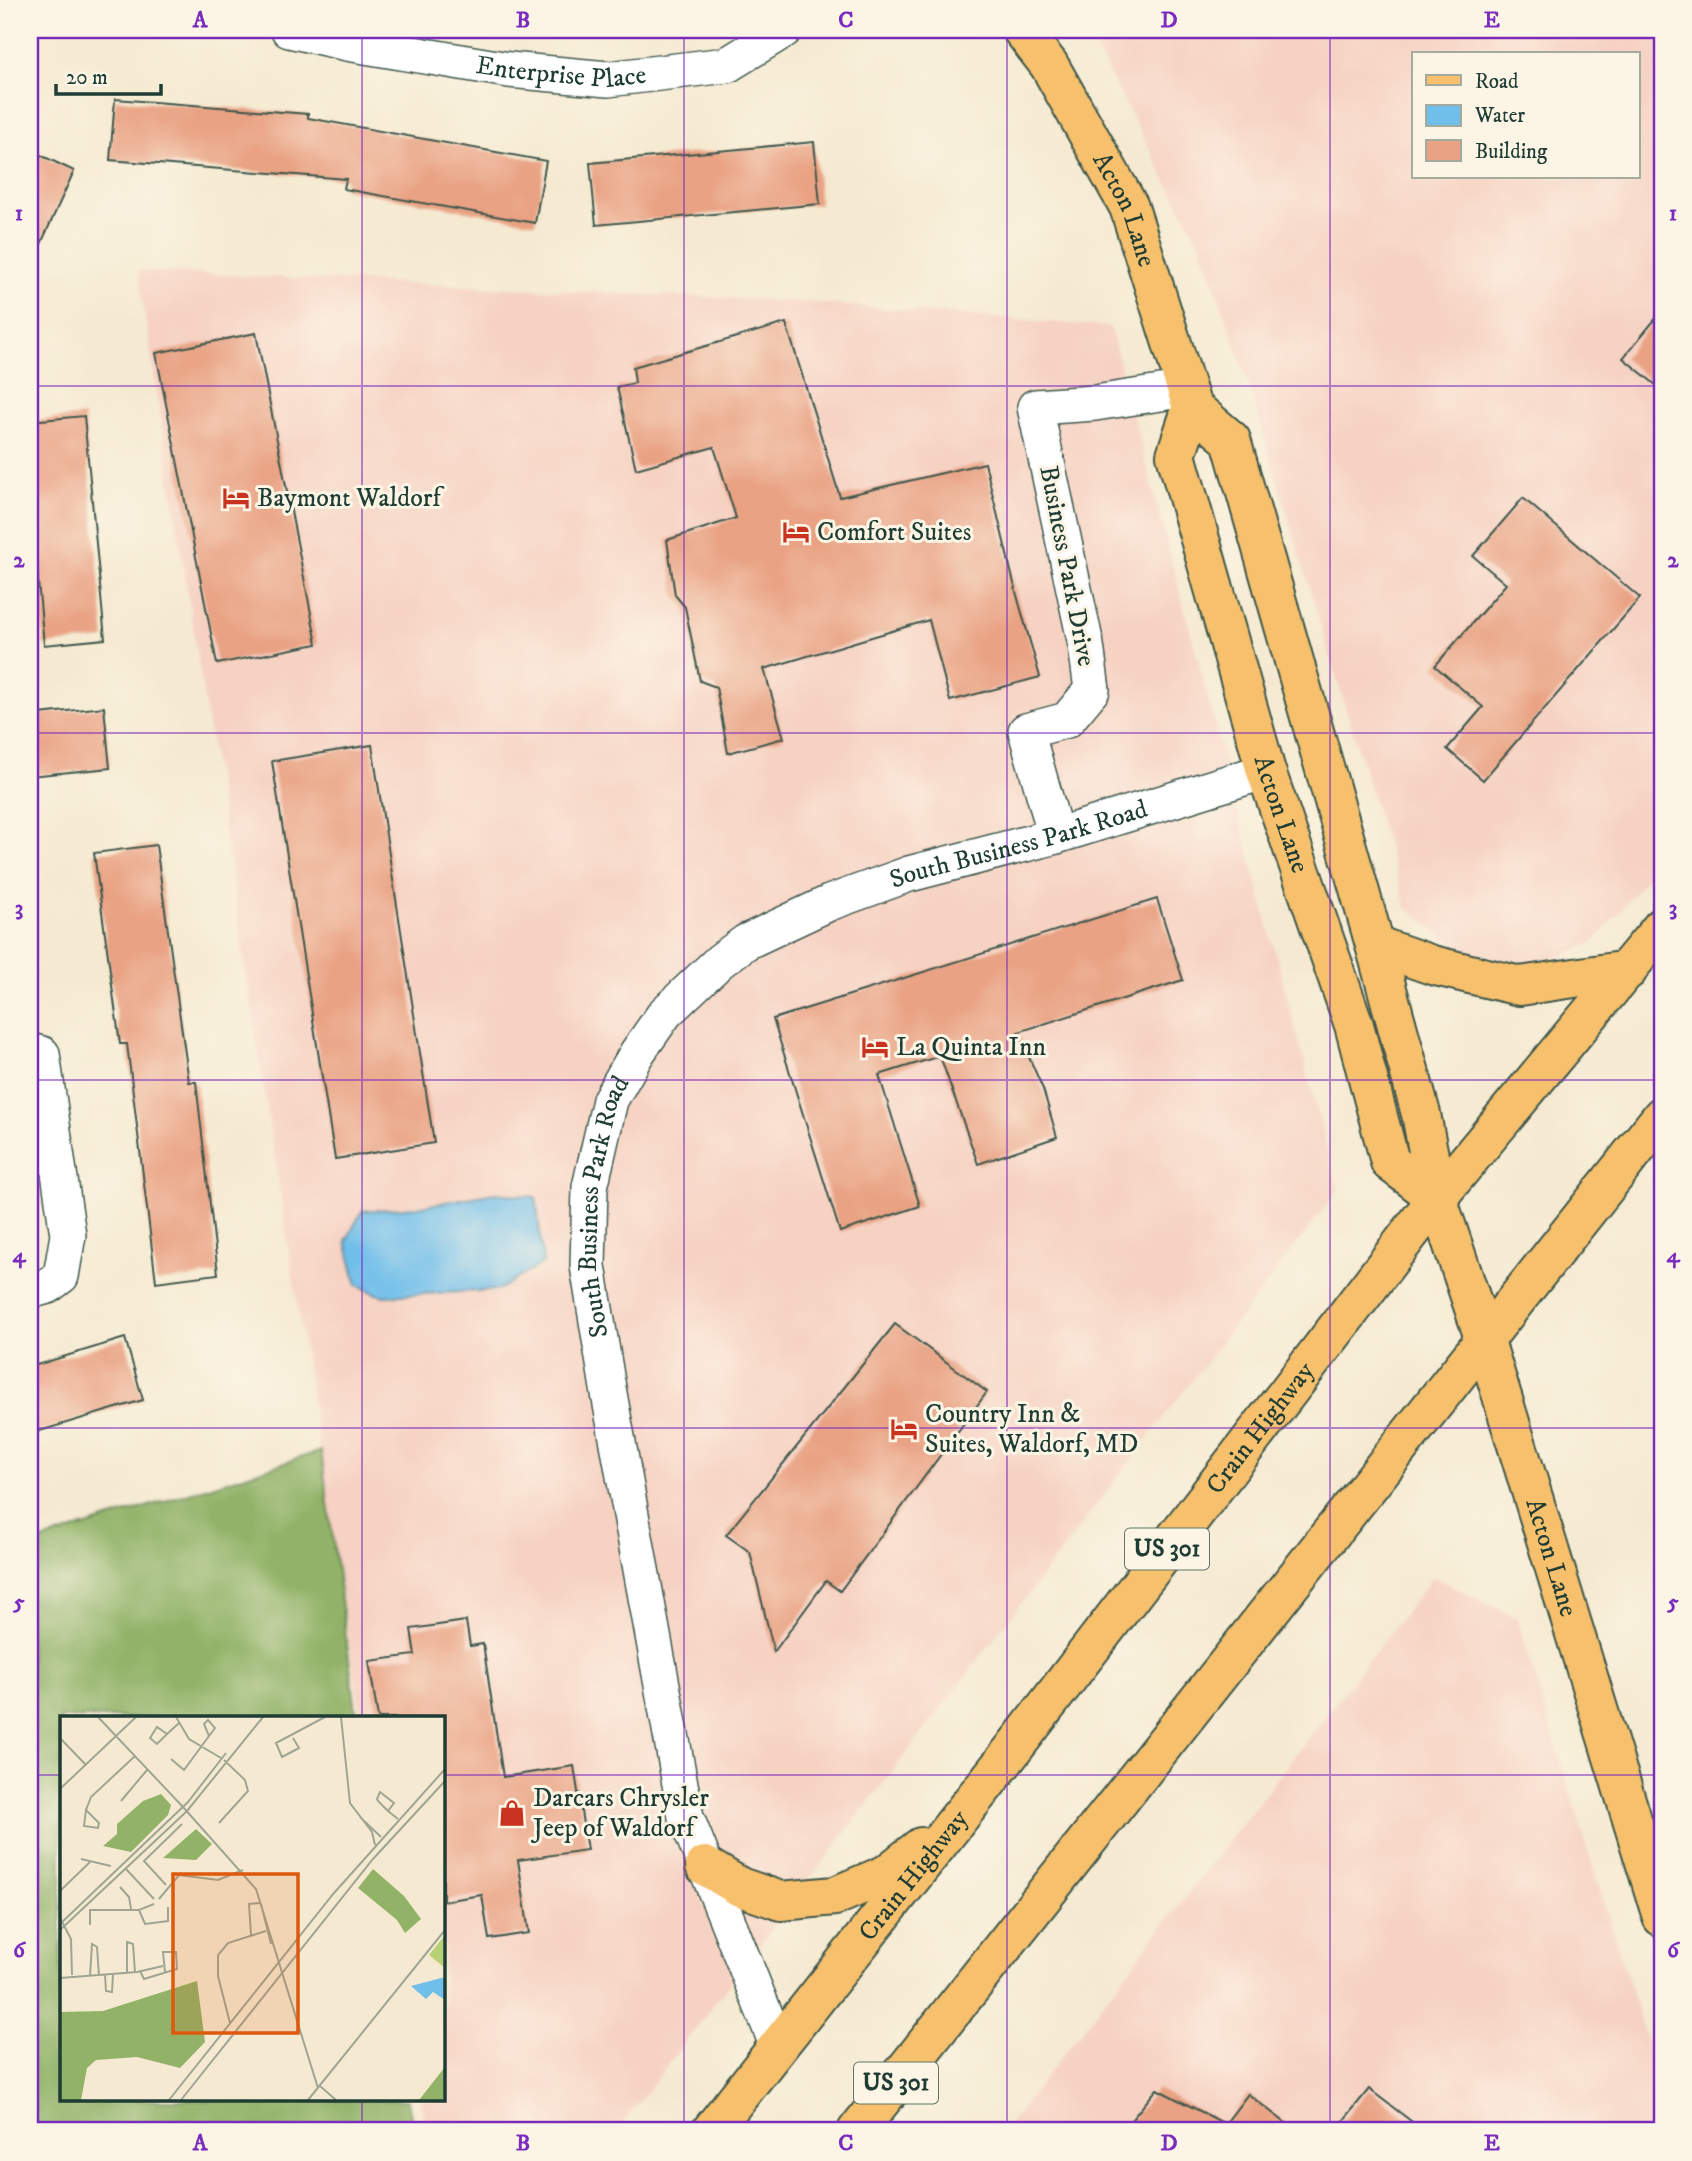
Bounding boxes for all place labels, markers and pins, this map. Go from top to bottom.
place label: Baymont Waldorf [257,482,444,515]
hotel icon: Baymont Waldorf [221,483,251,513]
place label: Comfort Suites [817,516,971,549]
hotel icon: Comfort Suites [781,517,811,547]
place label: La Quinta Inn [896,1031,1047,1064]
hotel icon: La Quinta Inn [860,1032,890,1062]
place label: Country Inn & Suites, Waldorf, MD [925,1398,1138,1461]
hotel icon: Country Inn & Suites, Waldorf, MD [889,1414,919,1444]
place label: Darcars Chrysler Jeep of Waldorf [531,1782,709,1845]
shop icon: Darcars Chrysler Jeep of Waldorf [497,1798,527,1828]

